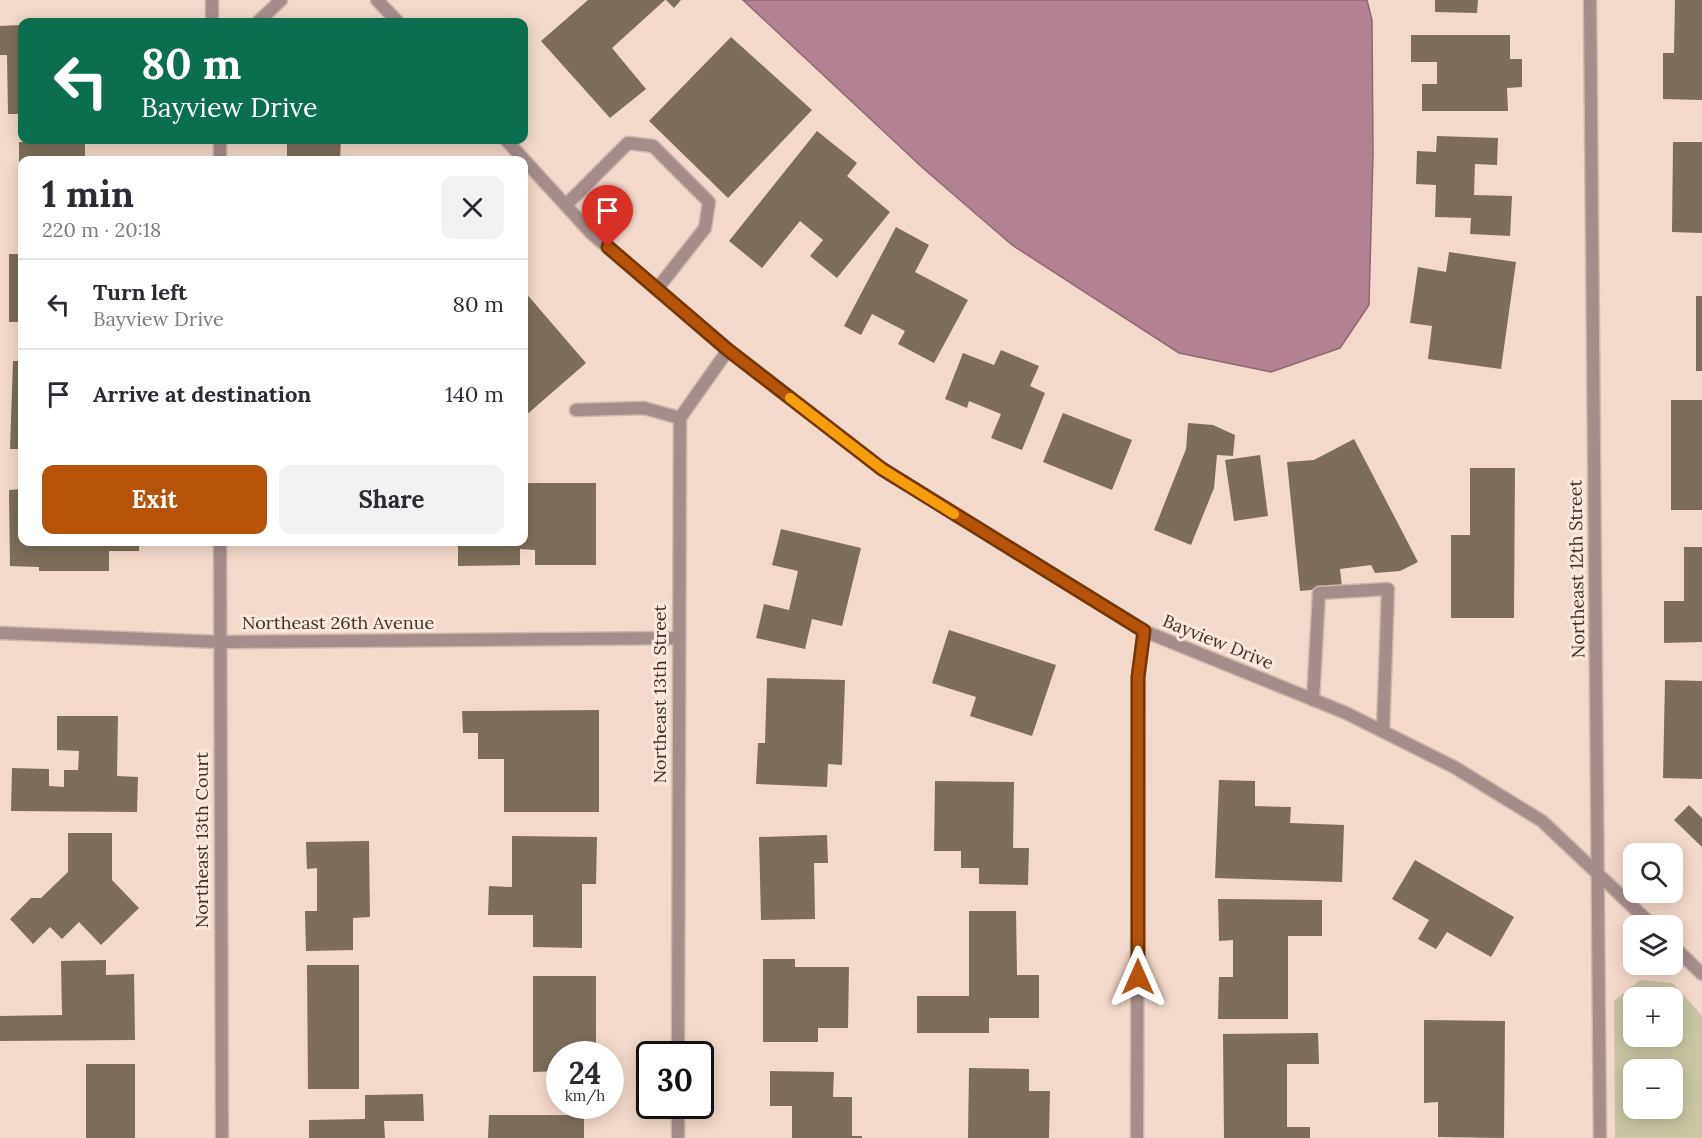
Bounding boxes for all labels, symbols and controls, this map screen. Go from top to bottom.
text: 80 m [141,37,241,91]
icon: left [42,42,120,120]
text: Bayview Drive [141,90,318,124]
text: 1 min [42,171,134,217]
button: close [441,176,504,239]
pin [582,185,633,247]
icon: arrive [591,194,624,227]
text: 220 m · 20:18 [42,217,161,242]
text: Turn left [93,278,187,306]
icon: left [42,288,75,321]
text: 80 m [453,290,504,318]
text: Bayview Drive [93,306,224,331]
icon: arrive [42,378,75,411]
text: Arrive at destination [93,380,311,408]
text: 140 m [445,380,504,408]
button: Exit [42,465,267,534]
button: Share [279,465,504,534]
street label: Northeast 12th Street [1563,480,1590,658]
street label: Northeast 13th Street [648,605,671,783]
street label: Bayview Drive [1159,609,1277,674]
street label: Northeast 26th Avenue [242,611,434,634]
street label: Northeast 13th Court [190,752,213,928]
map controls [1623,843,1683,1119]
button: search [1623,843,1683,903]
button: layers [1623,915,1683,975]
position arrow [1106,945,1170,1009]
button: + [1623,987,1683,1047]
speed limit sign: 30 [636,1041,714,1119]
text: 24 [569,1054,601,1092]
button: − [1623,1059,1683,1119]
text: km/h [565,1086,605,1105]

